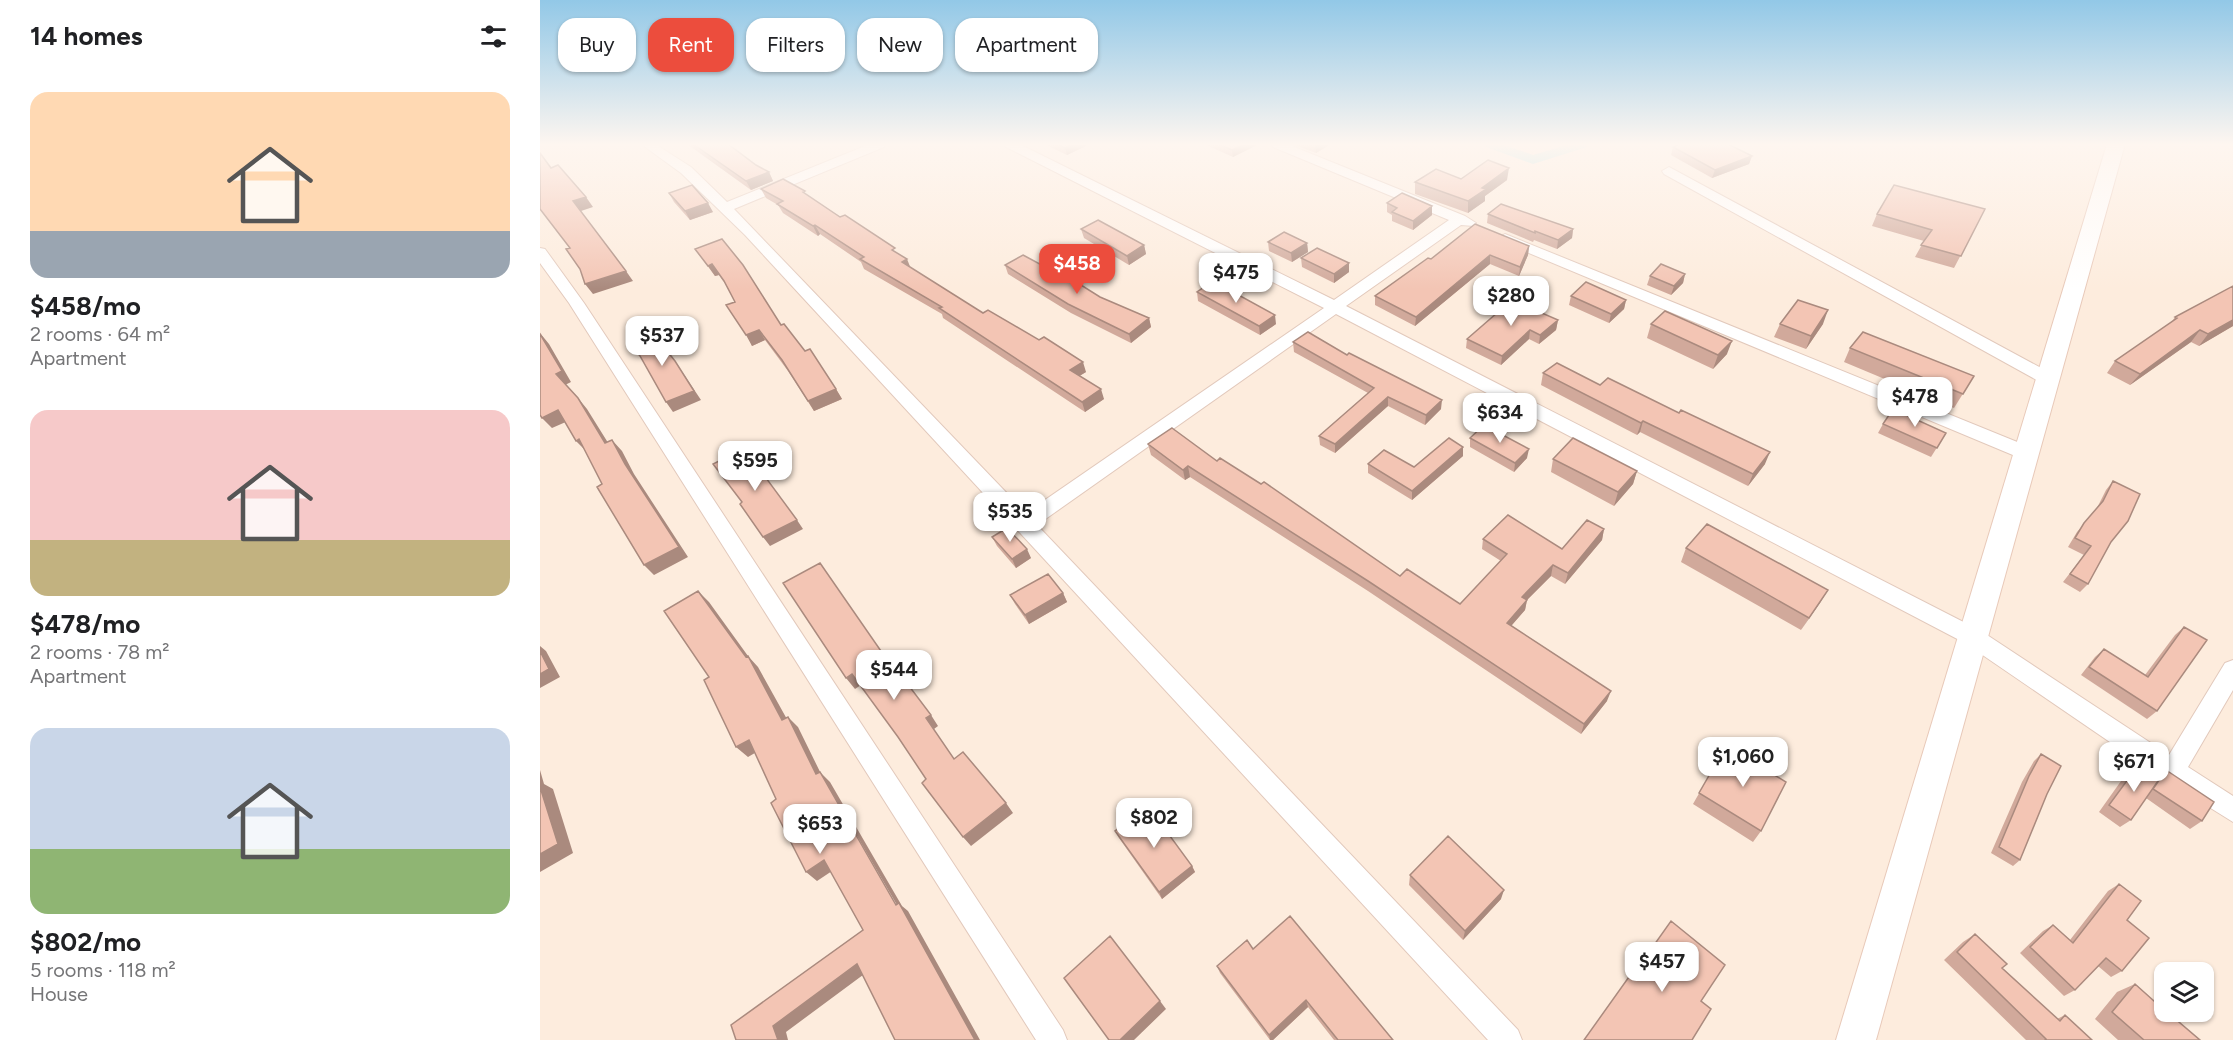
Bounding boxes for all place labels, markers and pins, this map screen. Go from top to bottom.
pin: $458 [1041,244,1113,295]
pin: $475 [1200,253,1272,304]
pin: $280 [1475,276,1547,327]
pin: $537 [626,316,698,367]
pin: $478 [1879,377,1951,428]
pin: $634 [1464,393,1536,444]
pin: $595 [719,441,791,492]
pin: $535 [974,492,1046,543]
pin: $544 [858,650,930,701]
pin: $1,060 [1694,737,1792,788]
pin: $671 [2098,742,2170,793]
pin: $802 [1118,798,1190,849]
pin: $653 [784,804,856,855]
pin: $457 [1626,942,1698,993]

